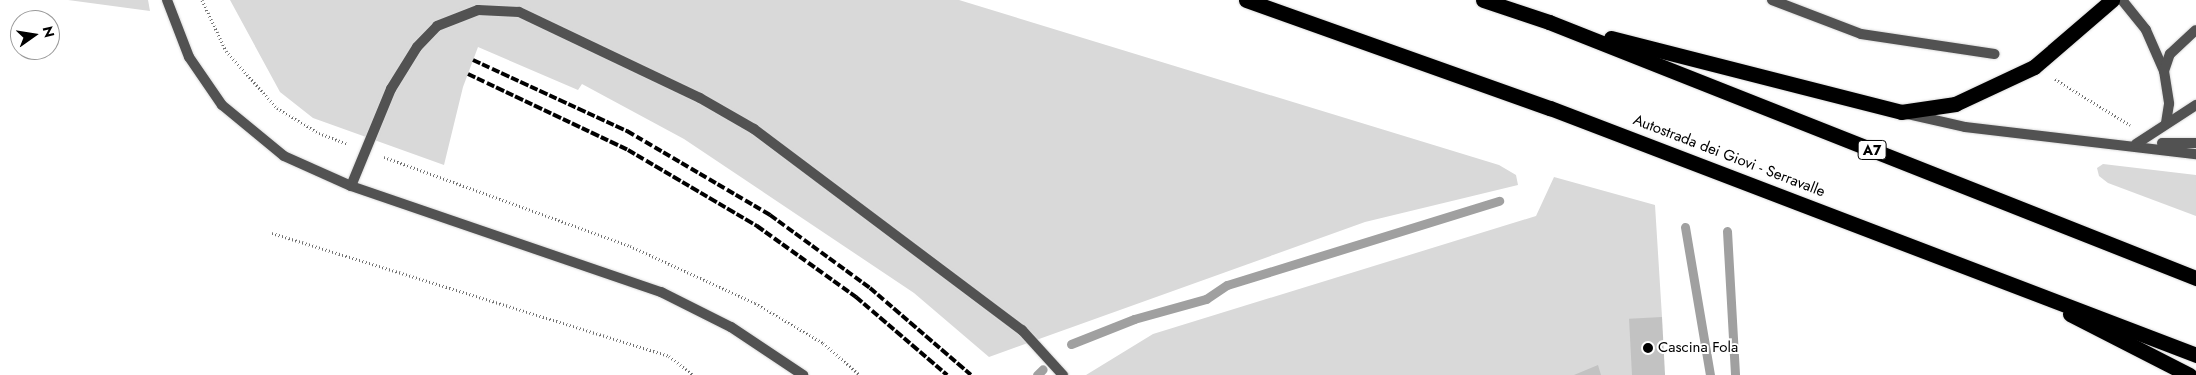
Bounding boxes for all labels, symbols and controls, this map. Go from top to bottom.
north arrow [10,10,60,60]
text: N [38,24,60,40]
street label: Autostrada dei Giovi - Serravalle [1630,111,1828,201]
road number: A7 [1857,138,1887,162]
place label: Cascina Fola [1658,339,1738,357]
marker: Cascina Fola [1642,342,1654,354]

